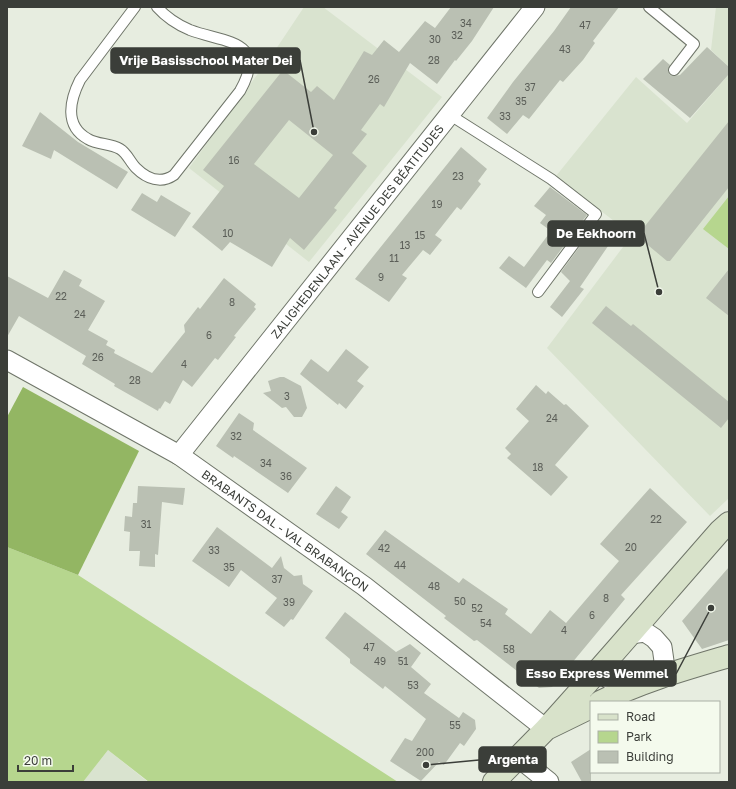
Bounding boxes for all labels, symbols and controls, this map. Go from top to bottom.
house number: 34 [460,17,472,29]
house number: 47 [579,19,591,31]
house number: 32 [451,29,463,41]
house number: 30 [429,33,441,45]
house number: 43 [559,43,571,55]
callout: Vrije Basisschool Mater Dei [111,48,300,73]
text: Vrije Basisschool Mater Dei [119,52,293,68]
house number: 28 [428,54,440,66]
house number: 26 [368,73,380,85]
house number: 37 [524,81,536,93]
house number: 35 [515,95,527,107]
house number: 33 [499,110,511,122]
street label: ZALIGHEDENLAAN - AVENUE DES BÉATITUDES [267,121,447,341]
house number: 16 [229,154,239,166]
house number: 23 [452,170,464,182]
house number: 19 [432,198,442,210]
callout: De Eekhoorn [548,221,644,246]
text: De Eekhoorn [556,225,636,241]
house number: 10 [222,227,234,239]
house number: 15 [415,229,426,241]
house number: 13 [400,239,410,251]
house number: 11 [389,252,399,264]
house number: 9 [378,271,384,283]
house number: 22 [55,290,67,302]
house number: 8 [229,296,235,308]
house number: 24 [74,308,86,320]
house number: 6 [206,329,212,341]
house number: 26 [92,351,104,363]
house number: 4 [181,358,187,370]
house number: 28 [129,374,141,386]
house number: 3 [284,390,290,402]
house number: 24 [546,412,558,424]
house number: 32 [230,430,242,442]
house number: 34 [260,457,272,469]
house number: 18 [533,461,543,473]
street label: BRABANTS DAL - VAL BRABANÇON [199,466,372,595]
house number: 36 [280,470,292,482]
house number: 22 [650,513,662,525]
house number: 31 [141,518,151,530]
house number: 20 [625,541,637,553]
house number: 42 [378,542,390,554]
house number: 33 [208,544,220,556]
house number: 44 [394,559,406,571]
house number: 35 [223,561,235,573]
house number: 37 [271,573,283,585]
house number: 48 [428,580,440,592]
house number: 8 [603,592,609,604]
house number: 50 [454,595,466,607]
house number: 39 [283,596,295,608]
house number: 52 [471,602,483,614]
house number: 6 [589,609,595,621]
house number: 54 [480,617,492,629]
house number: 4 [561,624,567,636]
house number: 47 [363,641,375,653]
house number: 58 [503,643,515,655]
house number: 49 [374,655,386,667]
house number: 51 [398,655,408,667]
callout: Esso Express Wemmel [517,661,676,686]
text: Esso Express Wemmel [526,665,669,681]
house number: 53 [407,679,419,691]
legend [590,701,720,773]
text: Road [626,709,655,724]
house number: 55 [449,719,461,731]
text: Park [626,729,652,744]
house number: 200 [416,746,434,758]
scale bar [18,747,73,773]
callout: Argenta [479,747,546,772]
text: Building [626,749,674,764]
text: Argenta [488,751,539,767]
text: 20 m [24,753,52,768]

